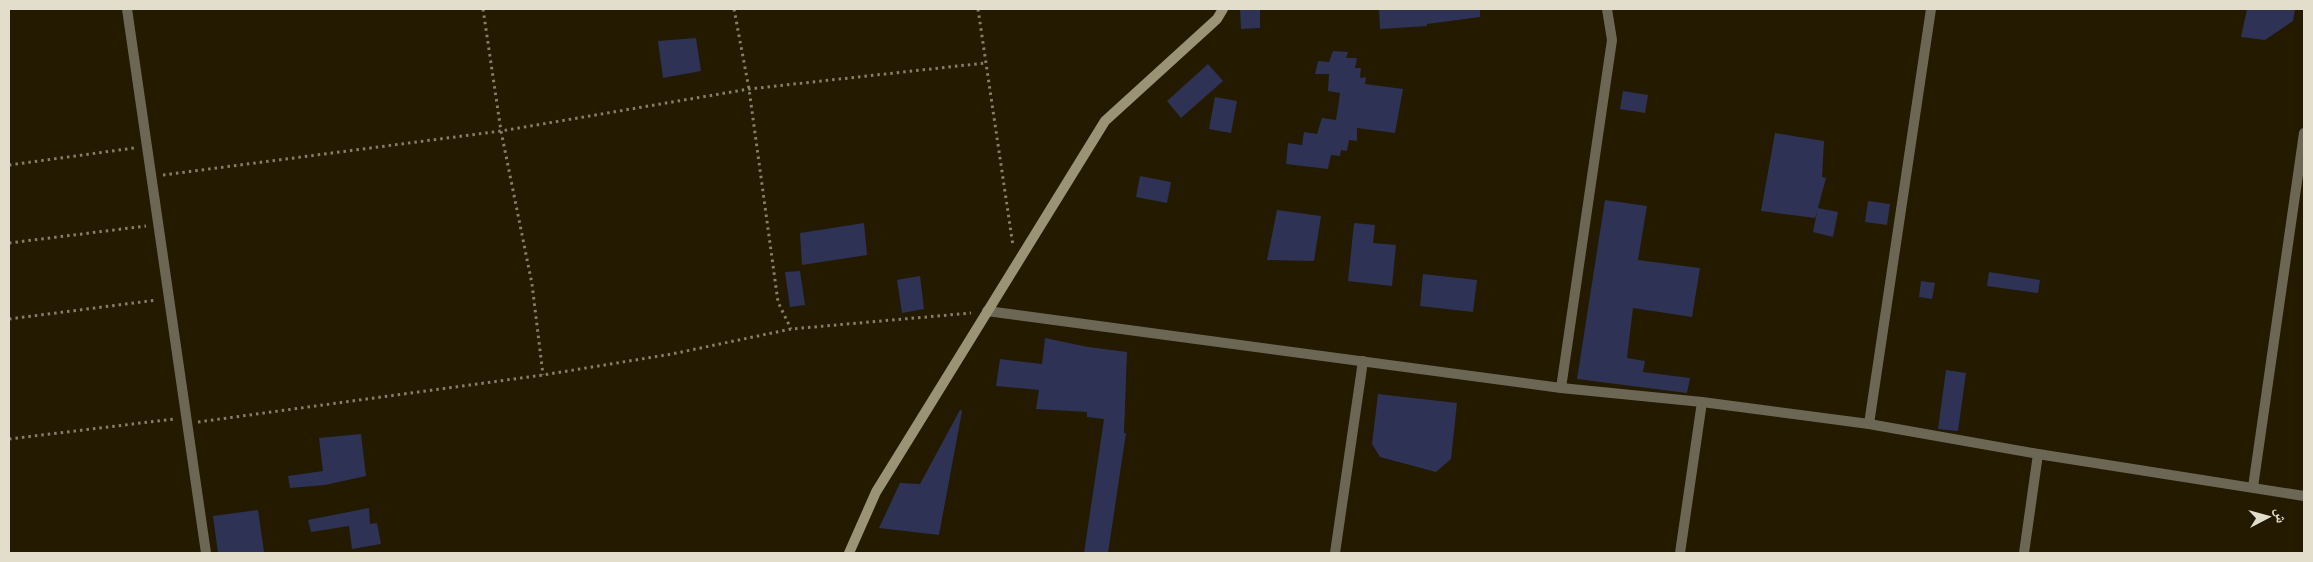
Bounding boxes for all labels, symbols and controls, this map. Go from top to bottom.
north arrow [2243,492,2293,542]
text: ش [2271,507,2291,524]

